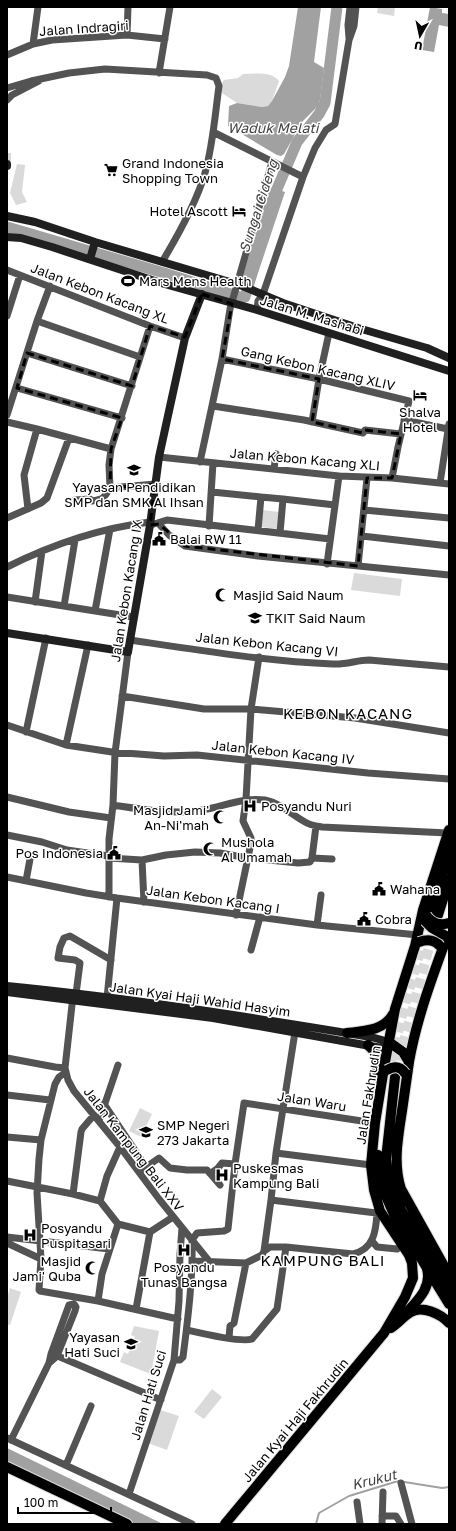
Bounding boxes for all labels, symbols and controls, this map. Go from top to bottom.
north arrow [400,16,440,56]
street label: Jalan Indragiri [39,17,129,39]
text: U [413,39,423,53]
water label: Waduk Melati [227,119,321,136]
place label: Grand Indonesia Shopping Town [122,155,224,186]
water label: Sungai Cideng [235,156,282,255]
supermarket icon: Grand Indonesia Shopping Town [103,162,119,178]
place label: Hotel Ascott [149,203,228,219]
hotel icon: Hotel Ascott [231,203,247,219]
street label: Jalan Kebon Kacang XL [29,259,172,327]
sports icon: Mars Mens Health [120,273,136,289]
place label: Mars Mens Health [139,273,251,289]
street label: Jalan M. Mashabi [258,292,366,338]
street label: Gang Kebon Kacang XLIV [239,342,397,394]
hotel icon: Shalva Hotel [412,387,428,403]
place label: Shalva Hotel [399,404,441,435]
street label: Jalan Kebon Kacang XLI [229,444,381,474]
school or university icon: Yayasan Pendidikan SMP dan SMK Al Ihsan [126,462,142,478]
place label: Yayasan Pendidikan SMP dan SMK Al Ihsan [64,479,204,510]
street label: Jalan Kebon Kacang IX [107,519,145,663]
public building icon: Balai RW 11 [151,531,167,547]
place label: Balai RW 11 [170,531,241,547]
mosque icon: Masjid Said Naum [214,587,230,603]
place label: Masjid Said Naum [233,587,344,603]
school or university icon: TKIT Said Naum [247,610,263,626]
place label: TKIT Said Naum [266,610,365,626]
street label: Jalan Kebon Kacang VI [195,629,339,659]
district label: KEBON KACANG [283,704,413,722]
street label: Jalan Kebon Kacang IV [211,737,355,767]
hospital icon: Posyandu Nuri [242,798,258,814]
place label: Posyandu Nuri [261,798,352,814]
place label: Masjid Jami' An-Ni'mah [133,802,209,833]
mosque icon: Masjid Jami' An-Ni'mah [212,809,228,825]
place label: Mushola Al Umamah [221,834,292,865]
mosque icon: Mushola Al Umamah [202,841,218,857]
place label: Pos Indonesia [16,845,103,861]
public building icon: Pos Indonesia [106,845,122,861]
public building icon: Wahana [371,881,387,897]
place label: Wahana [390,881,440,897]
street label: Jalan Kebon Kacang I [145,882,281,916]
public building icon: Cobra [356,911,372,927]
place label: Cobra [375,911,412,927]
street label: Jalan Kyai Haji Wahid Hasyim [108,978,292,1020]
street label: Jalan Fakhrudin [352,1044,384,1146]
street label: Jalan Kampung Bali XXV [81,1084,188,1215]
street label: Jalan Waru [276,1088,348,1114]
place label: SMP Negeri 273 Jakarta [157,1117,230,1148]
school or university icon: SMP Negeri 273 Jakarta [138,1124,154,1140]
place label: Puskesmas Kampung Bali [233,1160,320,1191]
hospital icon: Puskesmas Kampung Bali [214,1167,230,1183]
place label: Posyandu Puspitasari [41,1220,111,1251]
hospital icon: Posyandu Puspitasari [22,1227,38,1243]
hospital icon: Posyandu Tunas Bangsa [176,1242,192,1258]
district label: KAMPUNG BALI [260,1251,386,1269]
place label: Masjid Jami' Quba [13,1253,81,1284]
place label: Posyandu Tunas Bangsa [141,1259,227,1290]
mosque icon: Masjid Jami' Quba [84,1260,100,1276]
place label: Yayasan Hati Suci [64,1329,120,1360]
school or university icon: Yayasan Hati Suci [123,1336,139,1352]
street label: Jalan Hati Suci [127,1348,169,1442]
street label: Jalan Kyai Haji Fakhrudin [238,1355,352,1485]
water label: Krukut [350,1465,400,1493]
scale bar [18,1489,111,1515]
text: 100 m [24,1495,58,1510]

